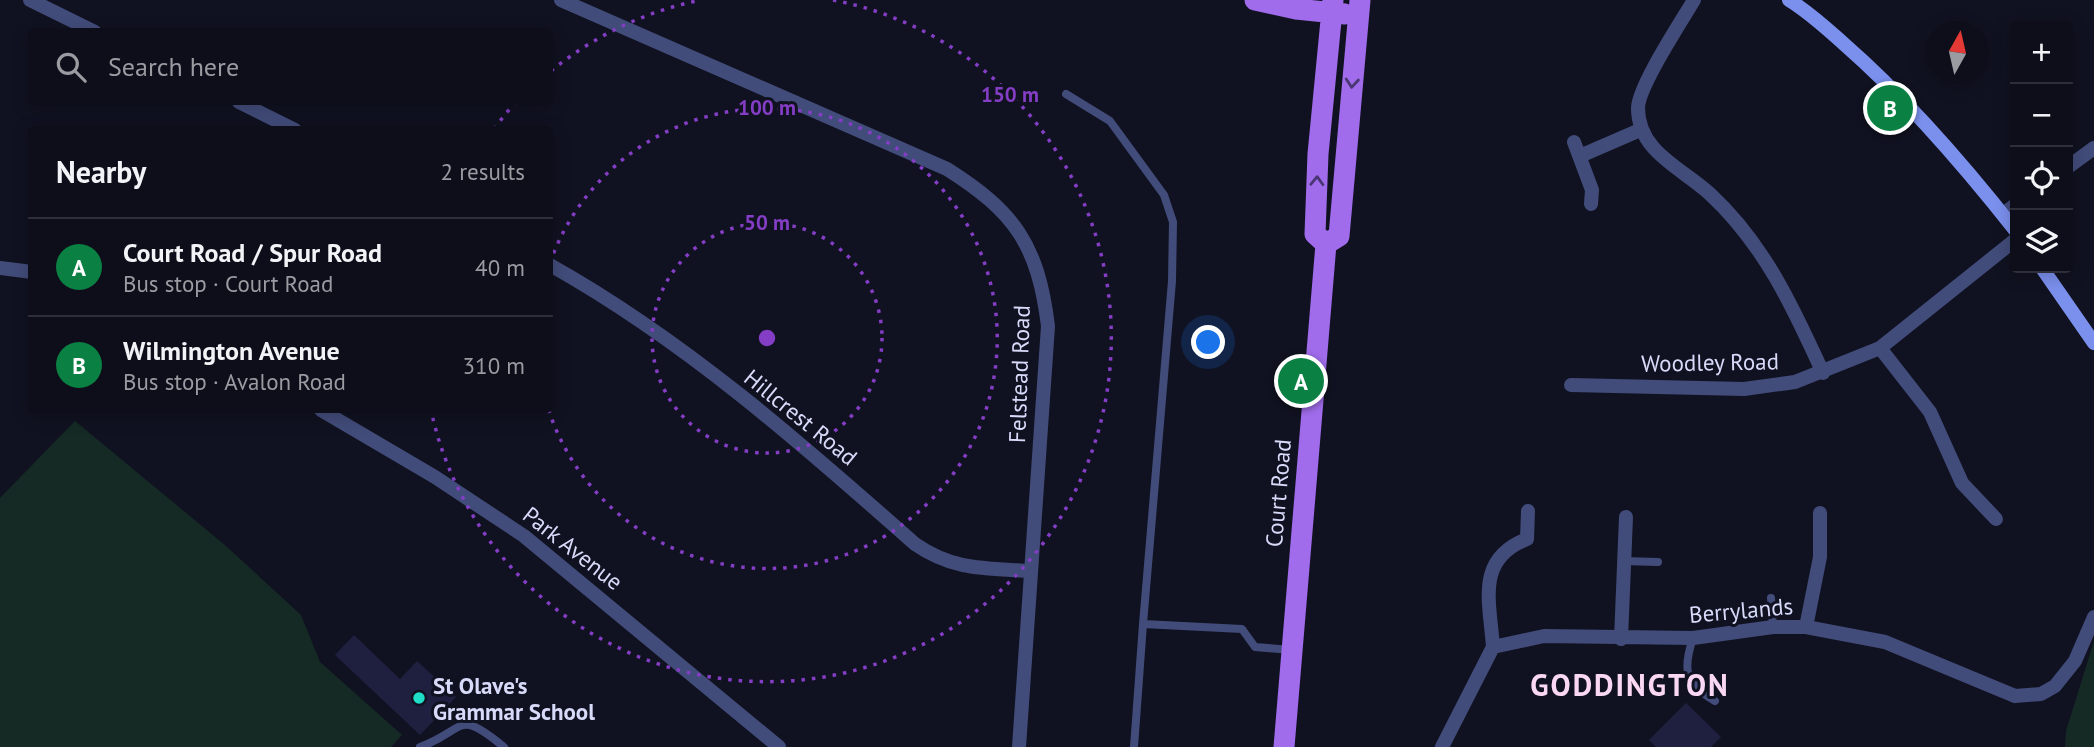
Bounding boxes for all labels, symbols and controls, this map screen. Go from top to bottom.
north arrow [1926,21,1989,84]
map controls [2010,21,2073,273]
button: + [2010,21,2073,84]
search box [28,28,553,105]
icon: search [52,48,90,86]
text: Search here [108,50,239,83]
one-way arrow [1345,78,1360,89]
text: 150 m [981,81,1039,108]
pin: B [1867,82,1913,134]
button: − [2010,84,2073,147]
text: 100 m [738,94,796,121]
button: locate [2010,147,2073,210]
text: Nearby [56,152,146,191]
text: 2 results [441,157,525,186]
one-way arrow [1310,175,1325,186]
text: 50 m [744,209,790,236]
button: layers [2010,210,2073,273]
text: Court Road / Spur Road [123,236,382,269]
text: A [72,253,86,282]
text: 40 m [475,253,525,282]
text: Bus stop · Court Road [123,269,333,298]
street label: Felstead Road [1002,305,1036,443]
your location [1191,325,1225,359]
centre of rings [755,326,779,350]
text: Wilmington Avenue [123,334,340,367]
street label: Woodley Road [1641,346,1779,378]
text: B [72,351,86,380]
text: 310 m [463,351,525,380]
pin: A [1278,355,1324,407]
street label: Hillcrest Road [739,363,863,471]
text: Bus stop · Avalon Road [123,367,346,396]
street label: Court Road [1259,438,1297,548]
street label: Park Avenue [517,500,629,596]
street label: Berrylands [1688,591,1794,629]
district label: GODDINGTON [1530,665,1730,704]
place label: St Olave's Grammar School [433,671,595,726]
marker: St Olave's Grammar School [411,690,427,706]

